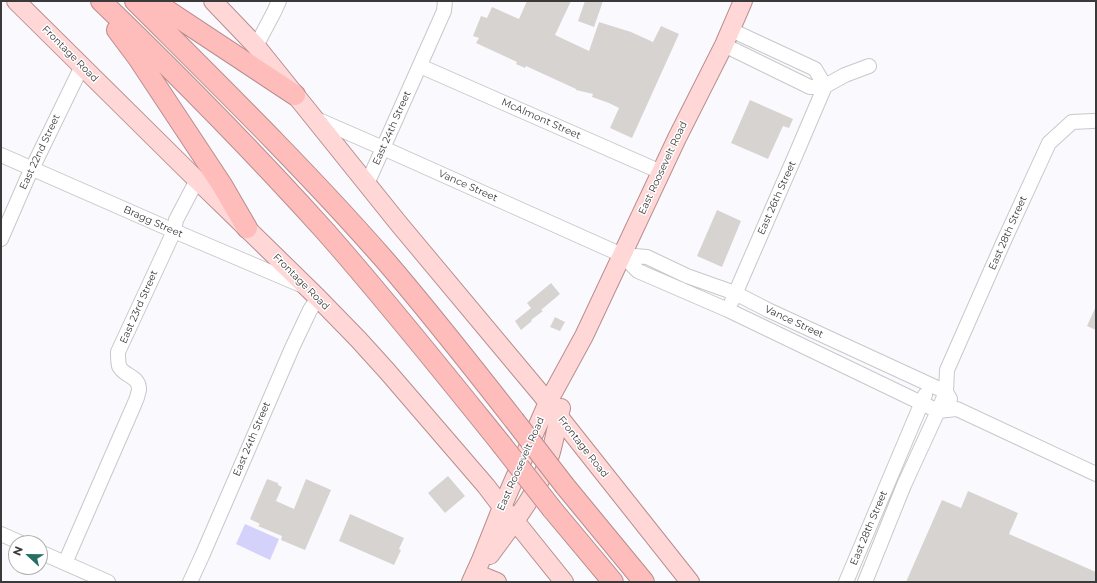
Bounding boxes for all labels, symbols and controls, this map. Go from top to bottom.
street label: Frontage Road [39,23,101,85]
street label: East 24th Street [370,89,414,167]
street label: McAlmont Street [499,96,583,142]
street label: East 22nd Street [17,112,63,192]
street label: East Roosevelt Road [636,120,690,216]
street label: East 26th Street [755,159,799,237]
street label: Vance Street [437,168,499,204]
street label: East 28th Street [986,194,1030,272]
street label: Bragg Street [122,204,184,240]
street label: Frontage Road [270,251,332,313]
street label: East 23rd Street [117,269,161,345]
street label: Vance Street [763,303,825,341]
street label: East 24th Street [231,400,273,478]
street label: Frontage Road [555,414,611,480]
street label: East Roosevelt Road [495,415,547,513]
street label: East 28th Street [848,489,890,567]
north arrow [8,535,48,575]
text: N [10,544,26,558]

